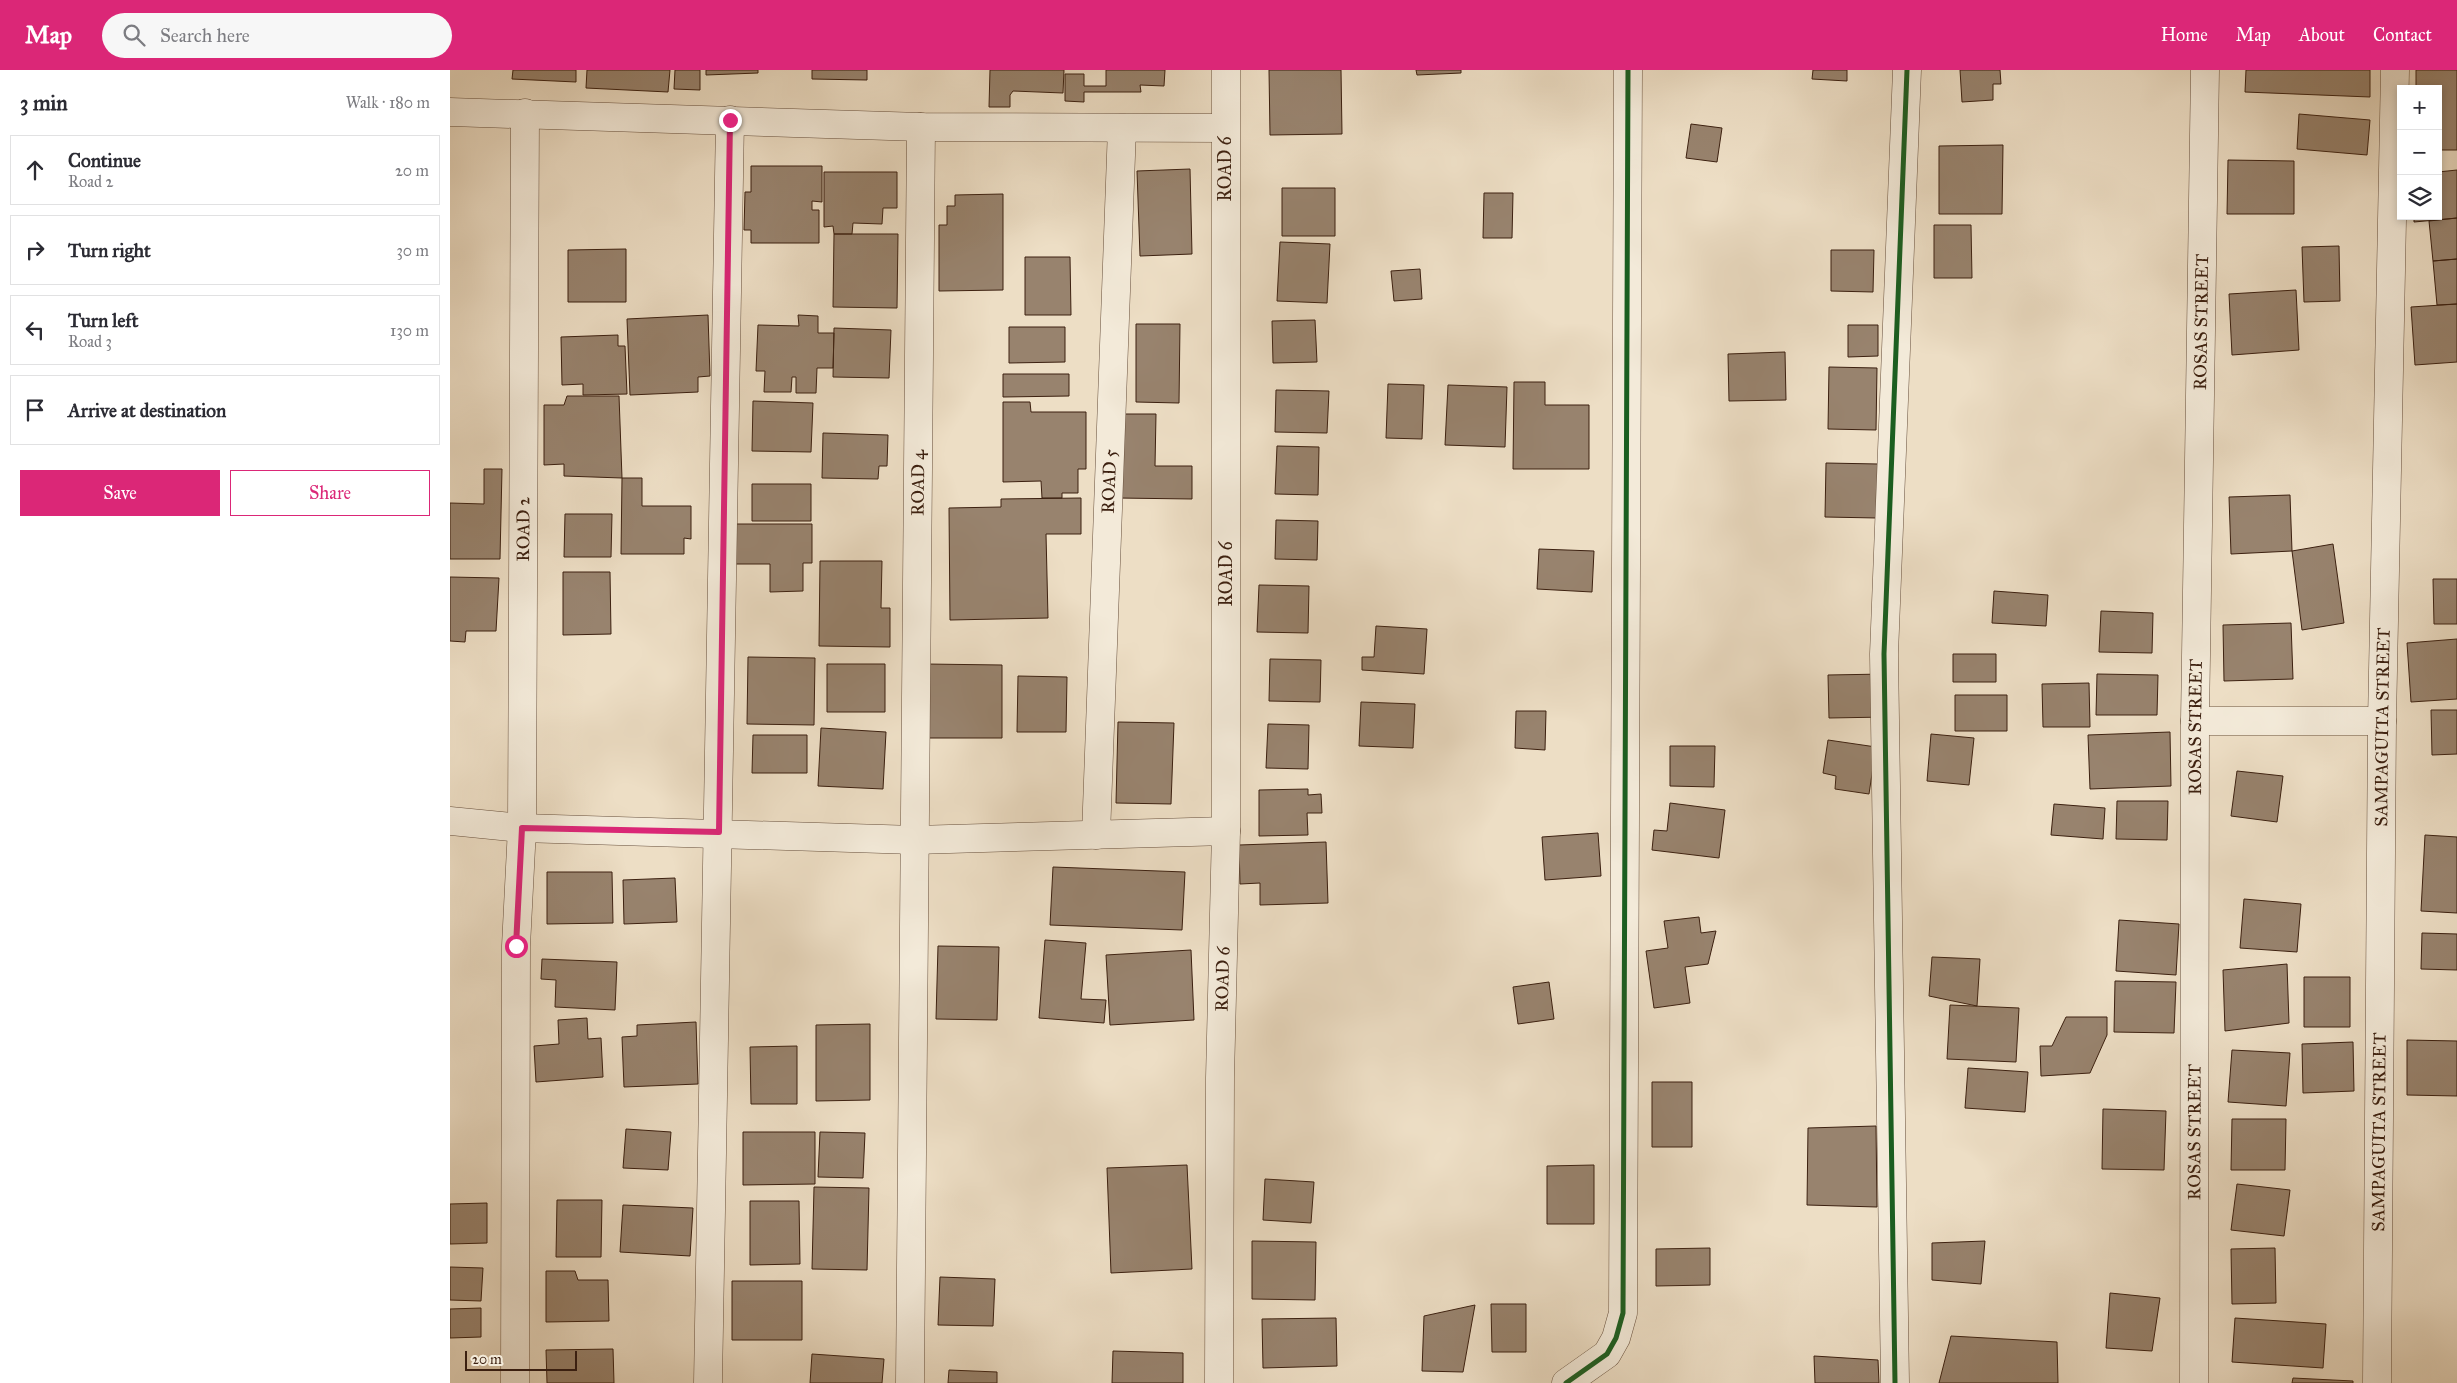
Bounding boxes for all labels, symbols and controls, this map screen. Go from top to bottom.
search box [102,13,452,58]
text: Map [25,20,72,50]
icon: search [120,21,148,49]
text: Search here [160,24,250,47]
text: Home [2161,24,2208,46]
text: Map [2236,24,2271,46]
text: About [2299,24,2345,46]
text: Contact [2373,24,2432,46]
map controls [2397,85,2442,220]
button: + [2397,85,2442,130]
text: 3 min [20,90,68,116]
text: Walk · 180 m [346,93,430,112]
route end [719,109,742,132]
button: − [2397,130,2442,175]
street label: ROAD 6 [1214,136,1236,202]
text: Continue [68,149,141,172]
icon: ahead [21,156,49,184]
text: 20 m [395,161,429,180]
text: Road 2 [68,172,113,191]
button: layers [2397,175,2442,220]
icon: right [21,236,49,264]
text: Turn right [68,239,151,262]
text: 30 m [396,241,429,260]
street label: ROSAS STREET [2189,254,2213,390]
text: Turn left [68,309,138,332]
icon: left [21,316,49,344]
text: 130 m [390,321,429,340]
text: Road 3 [68,332,112,351]
icon: arrive [21,396,49,424]
text: Arrive at destination [68,399,226,422]
street label: ROAD 5 [1097,448,1121,514]
street label: ROAD 4 [907,449,929,516]
button: Save [20,470,220,516]
button: Share [230,470,430,516]
street label: ROAD 2 [512,497,534,562]
street label: ROAD 6 [1215,541,1237,607]
street label: SAMPAGUITA STREET [2370,627,2395,827]
street label: ROSAS STREET [2184,659,2207,795]
route start [505,935,528,958]
street label: ROAD 6 [1211,945,1234,1012]
street label: SAMPAGUITA STREET [2367,1032,2391,1232]
street label: ROSAS STREET [2183,1064,2205,1200]
scale bar [465,1348,578,1371]
text: 20 m [472,1351,502,1368]

